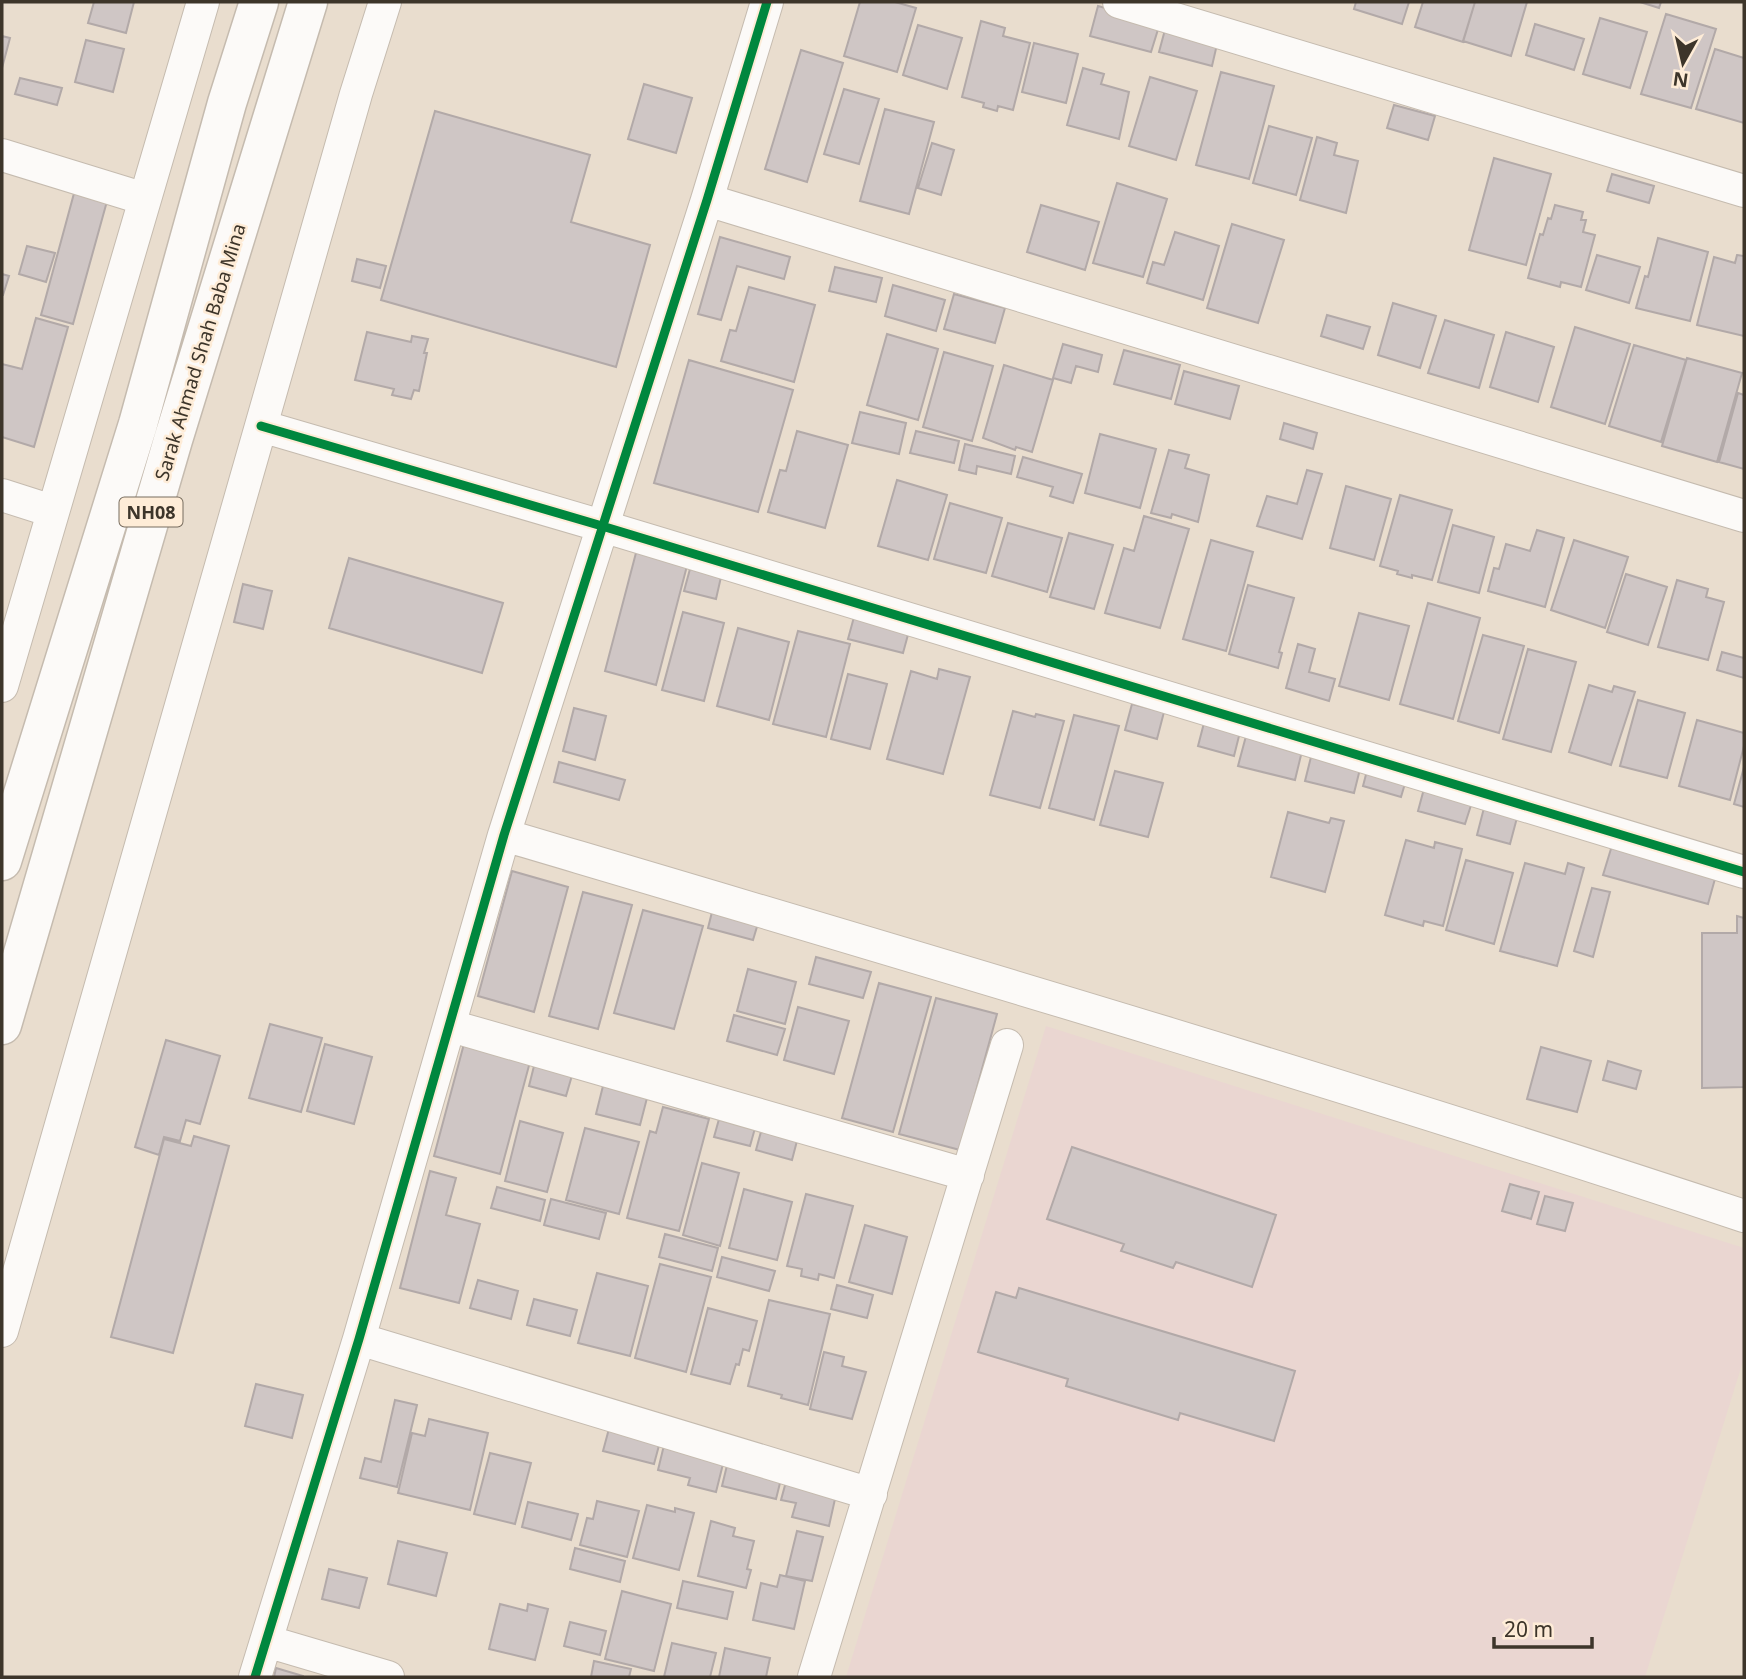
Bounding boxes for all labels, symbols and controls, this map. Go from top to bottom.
north arrow [1648,28,1718,98]
text: N [1671,66,1690,94]
street label: Sarak Ahmad Shah Baba Mina [148,220,252,484]
road number: NH08 [120,498,182,526]
scale bar [1494,1606,1592,1650]
text: 20 m [1504,1615,1553,1643]

